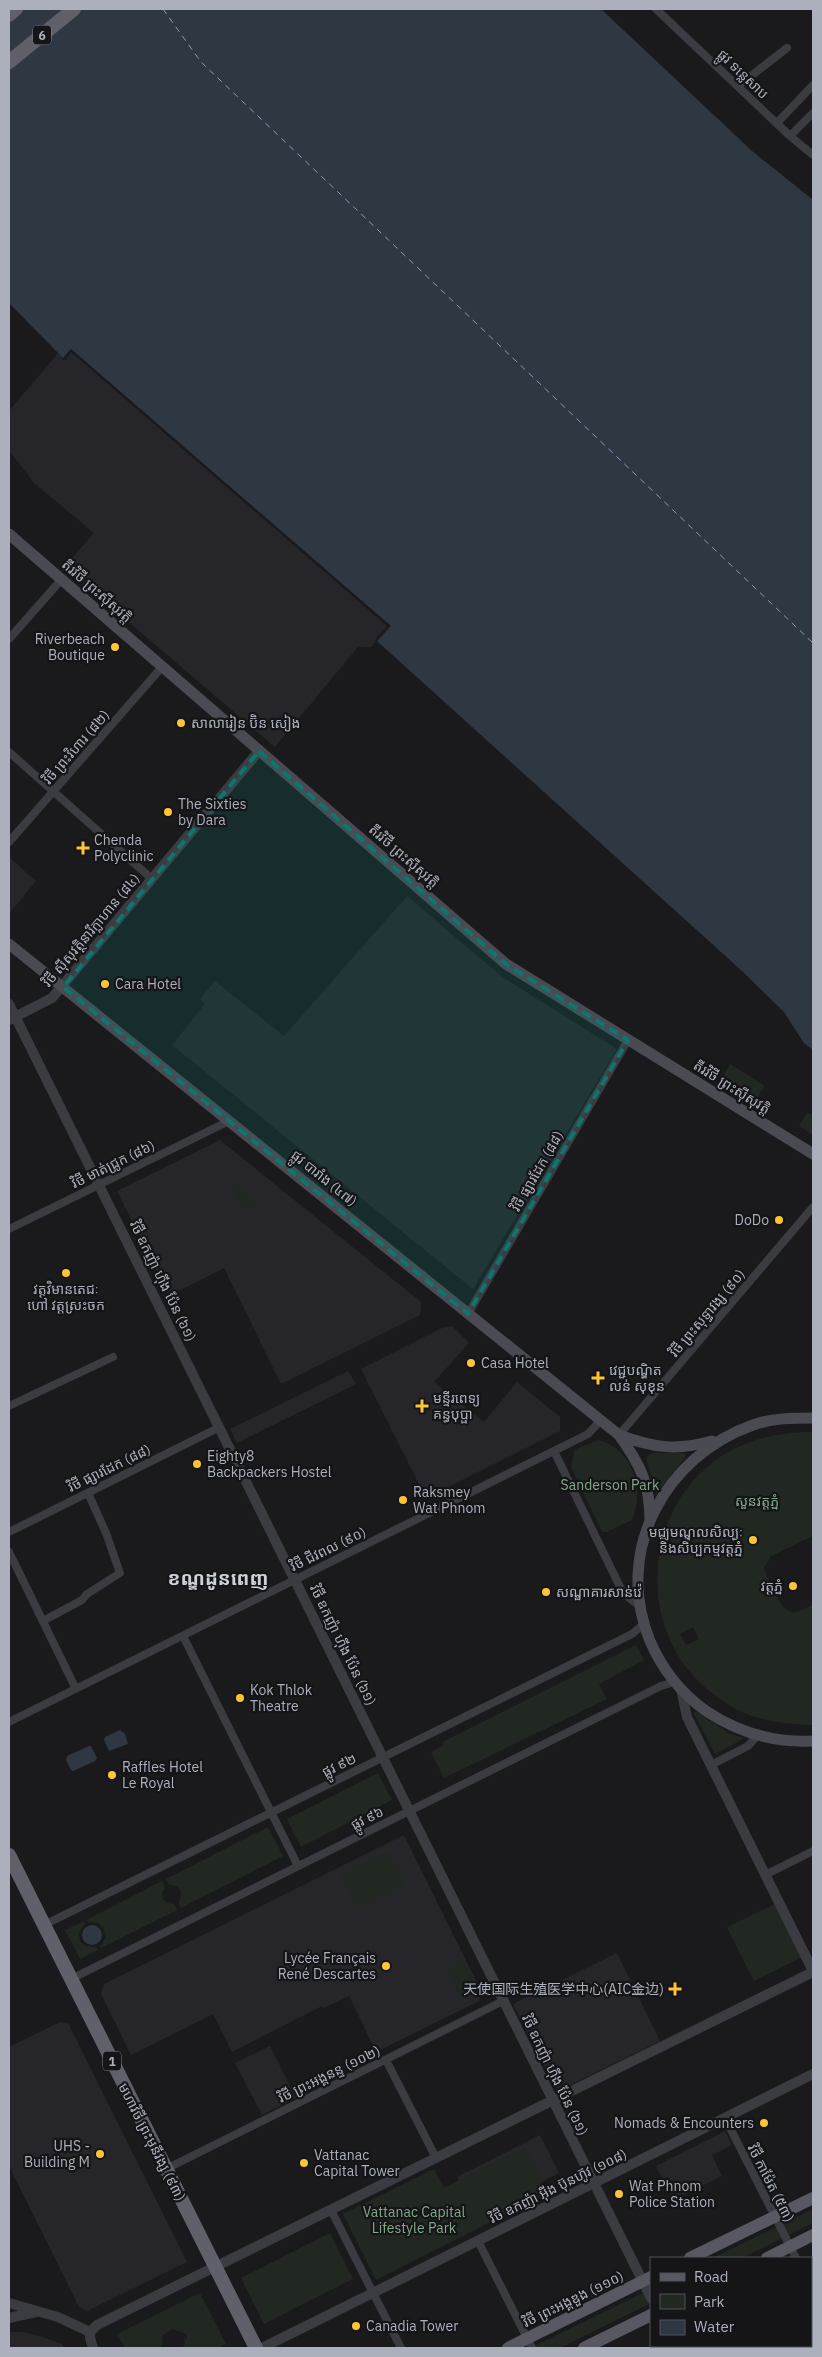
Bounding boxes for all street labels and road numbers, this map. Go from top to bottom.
road number: 6 [33,26,51,44]
street label: ផ្លូវ ទន្លេសាប [712,45,772,105]
street label: តីរវិថី ព្រះស៊ីសុវត្តិ [58,556,136,627]
street label: វិថី ព្រះវិហារ (៨២) [38,706,113,788]
street label: តីរវិថី ព្រះស៊ីសុវត្តិ [365,821,443,892]
street label: វិថី ស៊ីសុវត្ថិនារីក្លាហាន (៨៤) [38,870,144,991]
street label: តីរវិថី ព្រះស៊ីសុវត្តិ [690,1056,774,1118]
street label: វិថី ផ្សារដែក (៨៨) [506,1127,567,1215]
street label: វិថី មាត់ជ្រូក (៨៦) [68,1136,158,1193]
street label: ផ្លូវ បារាំង (៤៧) [285,1146,361,1213]
street label: វិថី ឧកញ៉ា ហ៊ីង ប៉ែន (៦១) [126,1217,200,1345]
street label: វិថី ព្រះសុទ្ធាវង្ស (៩០) [665,1265,749,1361]
street label: វិថី ផ្សារដែក (៨៨) [64,1440,153,1496]
street label: វិថី ជីវពល (៩០) [286,1523,369,1575]
street label: វិថី ឧកញ៉ា ហ៊ីង ប៉ែន (៦១) [306,1581,380,1709]
street label: ផ្លូវ ៩២ [319,1749,361,1784]
street label: ផ្លូវ ៩៦ [348,1802,388,1837]
street label: វិថី ឧកញ៉ា ហ៊ីង ប៉ែន (៦១) [518,2011,592,2139]
street label: វិថី ព្រះអង្គនន្ទ (១០២) [274,2041,383,2107]
road number: 1 [103,2052,121,2070]
street label: មហាវិថី ព្រះមុនីវង្ស (៩៣) [114,2080,190,2204]
street label: វិថី កាម៉ែត (៥៣) [743,2141,798,2225]
street label: វិថី ឧកញ៉ា អ៊ីង ប៊ុនហ៊ូវ (១០៨) [486,2145,630,2227]
street label: វិថី ព្រះអង្គឌួង (១១០) [519,2267,627,2332]

